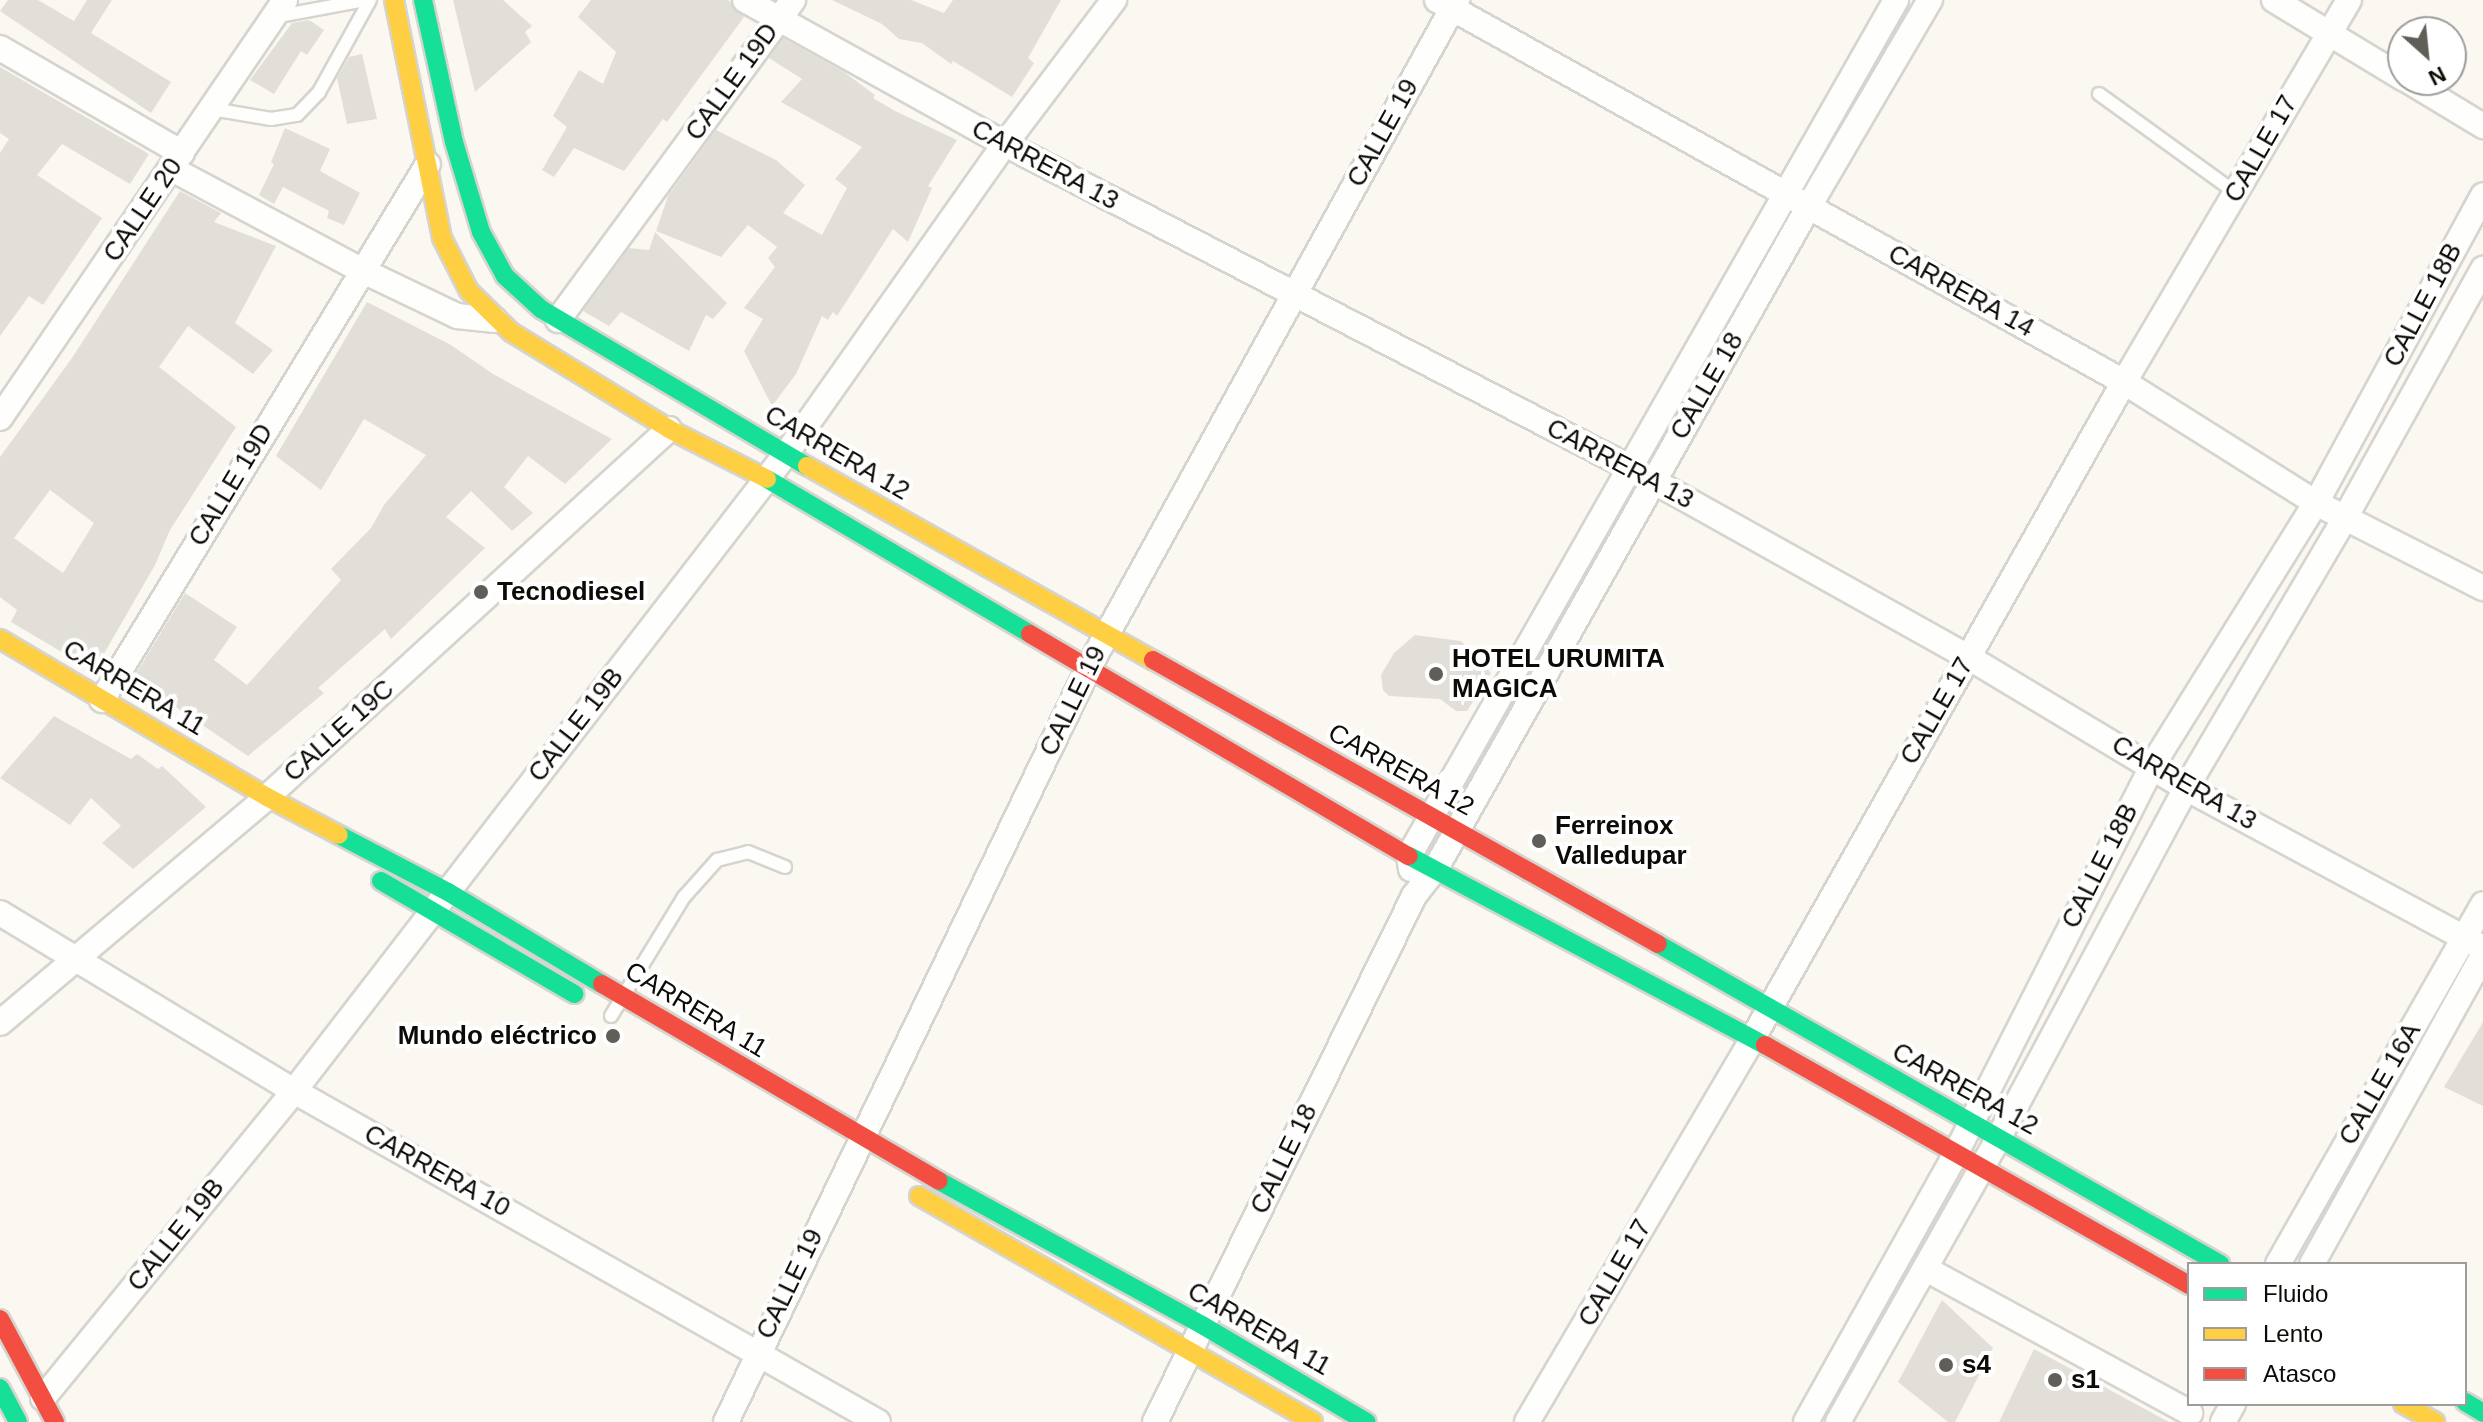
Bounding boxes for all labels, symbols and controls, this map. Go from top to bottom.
north arrow [2387,16,2467,96]
street label: CALLE 19D [679,17,785,147]
text: N [2424,61,2450,91]
street label: CALLE 19 [1341,74,1425,192]
street label: CALLE 17 [2218,90,2304,208]
street label: CARRERA 13 [966,113,1124,217]
street label: CALLE 20 [97,152,189,268]
street label: CARRERA 14 [1882,238,2040,344]
street label: CALLE 18B [2377,238,2469,372]
street label: CALLE 18 [1664,327,1750,445]
street label: CARRERA 12 [759,399,915,507]
street label: CARRERA 13 [1541,412,1699,516]
street label: CALLE 19D [182,418,280,552]
place label: Tecnodiesel [497,576,645,608]
marker: Tecnodiesel [472,583,490,601]
street label: CARRERA 11 [57,633,211,743]
street label: CALLE 19 [1033,641,1113,761]
place label: HOTEL URUMITA MAGICA [1452,643,1665,704]
street label: CALLE 17 [1894,652,1980,770]
street label: CALLE 19B [522,662,630,788]
marker: HOTEL URUMITA MAGICA [1427,665,1445,683]
street label: CALLE 19C [278,673,400,789]
street label: CARRERA 12 [1322,717,1480,823]
street label: CARRERA 13 [2106,729,2262,837]
street label: CALLE 18B [2055,798,2145,934]
place label: Ferreinox Valledupar [1555,810,1686,872]
marker: Ferreinox Valledupar [1530,832,1548,850]
street label: CARRERA 11 [619,955,773,1065]
street label: CALLE 16A [2333,1017,2427,1151]
place label: Mundo eléctrico [398,1020,597,1052]
marker: Mundo eléctrico [604,1027,622,1045]
street label: CARRERA 12 [1886,1036,2044,1142]
street label: CALLE 18 [1244,1099,1324,1219]
street label: CARRERA 10 [358,1118,516,1224]
street label: CALLE 19B [121,1172,231,1298]
street label: CALLE 17 [1572,1214,1658,1332]
street label: CALLE 19 [750,1224,830,1344]
legend [2187,1262,2467,1406]
street label: CARRERA 11 [1181,1275,1337,1383]
text: Fluido [2263,1280,2328,1307]
text: Lento [2263,1320,2323,1347]
place label: s4 [1962,1349,1991,1381]
marker: s4 [1937,1356,1955,1374]
text: Atasco [2263,1360,2336,1387]
place label: s1 [2071,1364,2100,1396]
marker: s1 [2046,1371,2064,1389]

